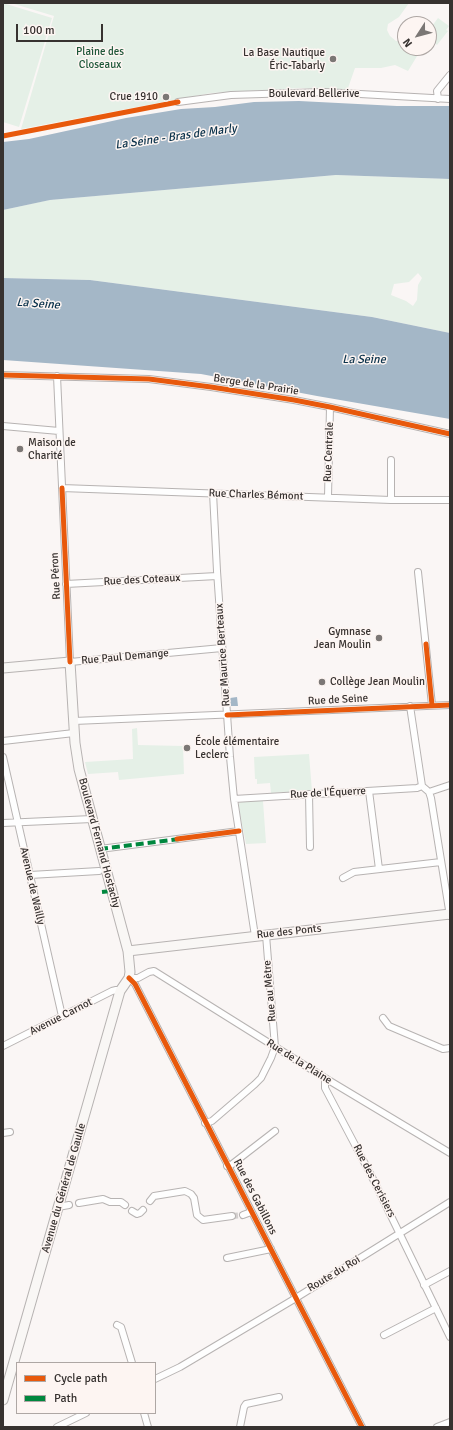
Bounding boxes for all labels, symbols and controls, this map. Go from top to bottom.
scale bar [18,16,105,42]
north arrow [397,16,437,56]
text: 100 m [23,23,55,38]
text: N [400,36,415,50]
park label: Plaine des Closeaux [76,45,124,71]
place label: La Base Nautique Éric-Tabarly [243,46,325,72]
marker: La Base Nautique Éric-Tabarly [328,54,338,64]
street label: Boulevard Bellerive [268,87,360,101]
place label: Crue 1910 [110,90,158,104]
marker: Crue 1910 [161,92,171,102]
water label: La Seine - Bras de Marly [114,121,238,153]
water label: La Seine [16,295,60,313]
water label: La Seine [342,353,386,367]
street label: Berge de la Prairie [212,372,300,398]
street label: Rue Centrale [321,422,337,482]
place label: Maison de Charité [28,436,76,462]
marker: Maison de Charité [15,444,25,454]
street label: Rue Charles Bémont [208,487,304,503]
street label: Rue Péron [48,552,64,600]
street label: Rue des Coteaux [103,571,181,589]
street label: Rue Maurice Berteaux [213,603,233,707]
place label: Gymnase Jean Moulin [314,625,371,651]
marker: Gymnase Jean Moulin [374,633,384,643]
street label: Rue Paul Demange [81,647,169,667]
place label: Collège Jean Moulin [330,675,425,689]
marker: Collège Jean Moulin [317,677,327,687]
street label: Rue de Seine [308,692,368,708]
place label: École élémentaire Leclerc [195,735,279,761]
marker: École élémentaire Leclerc [182,743,192,753]
street label: Boulevard Fernand Hostachy [75,777,123,909]
street label: Rue de l'Équerre [290,784,366,802]
street label: Avenue de Wailly [17,846,47,926]
street label: Rue des Ponts [256,922,322,942]
street label: Rue au Mètre [261,960,279,1022]
street label: Avenue Carnot [27,996,95,1038]
street label: Rue de la Plaine [264,1037,334,1087]
street label: Avenue du Général de Gaulle [39,1122,89,1254]
street label: Rue des Cerisiers [350,1142,398,1220]
street label: Rue des Gabillons [230,1157,280,1237]
street label: Route du Roi [305,1253,363,1295]
legend [16,1362,156,1414]
text: Cycle path [54,1371,107,1386]
text: Path [54,1391,77,1406]

